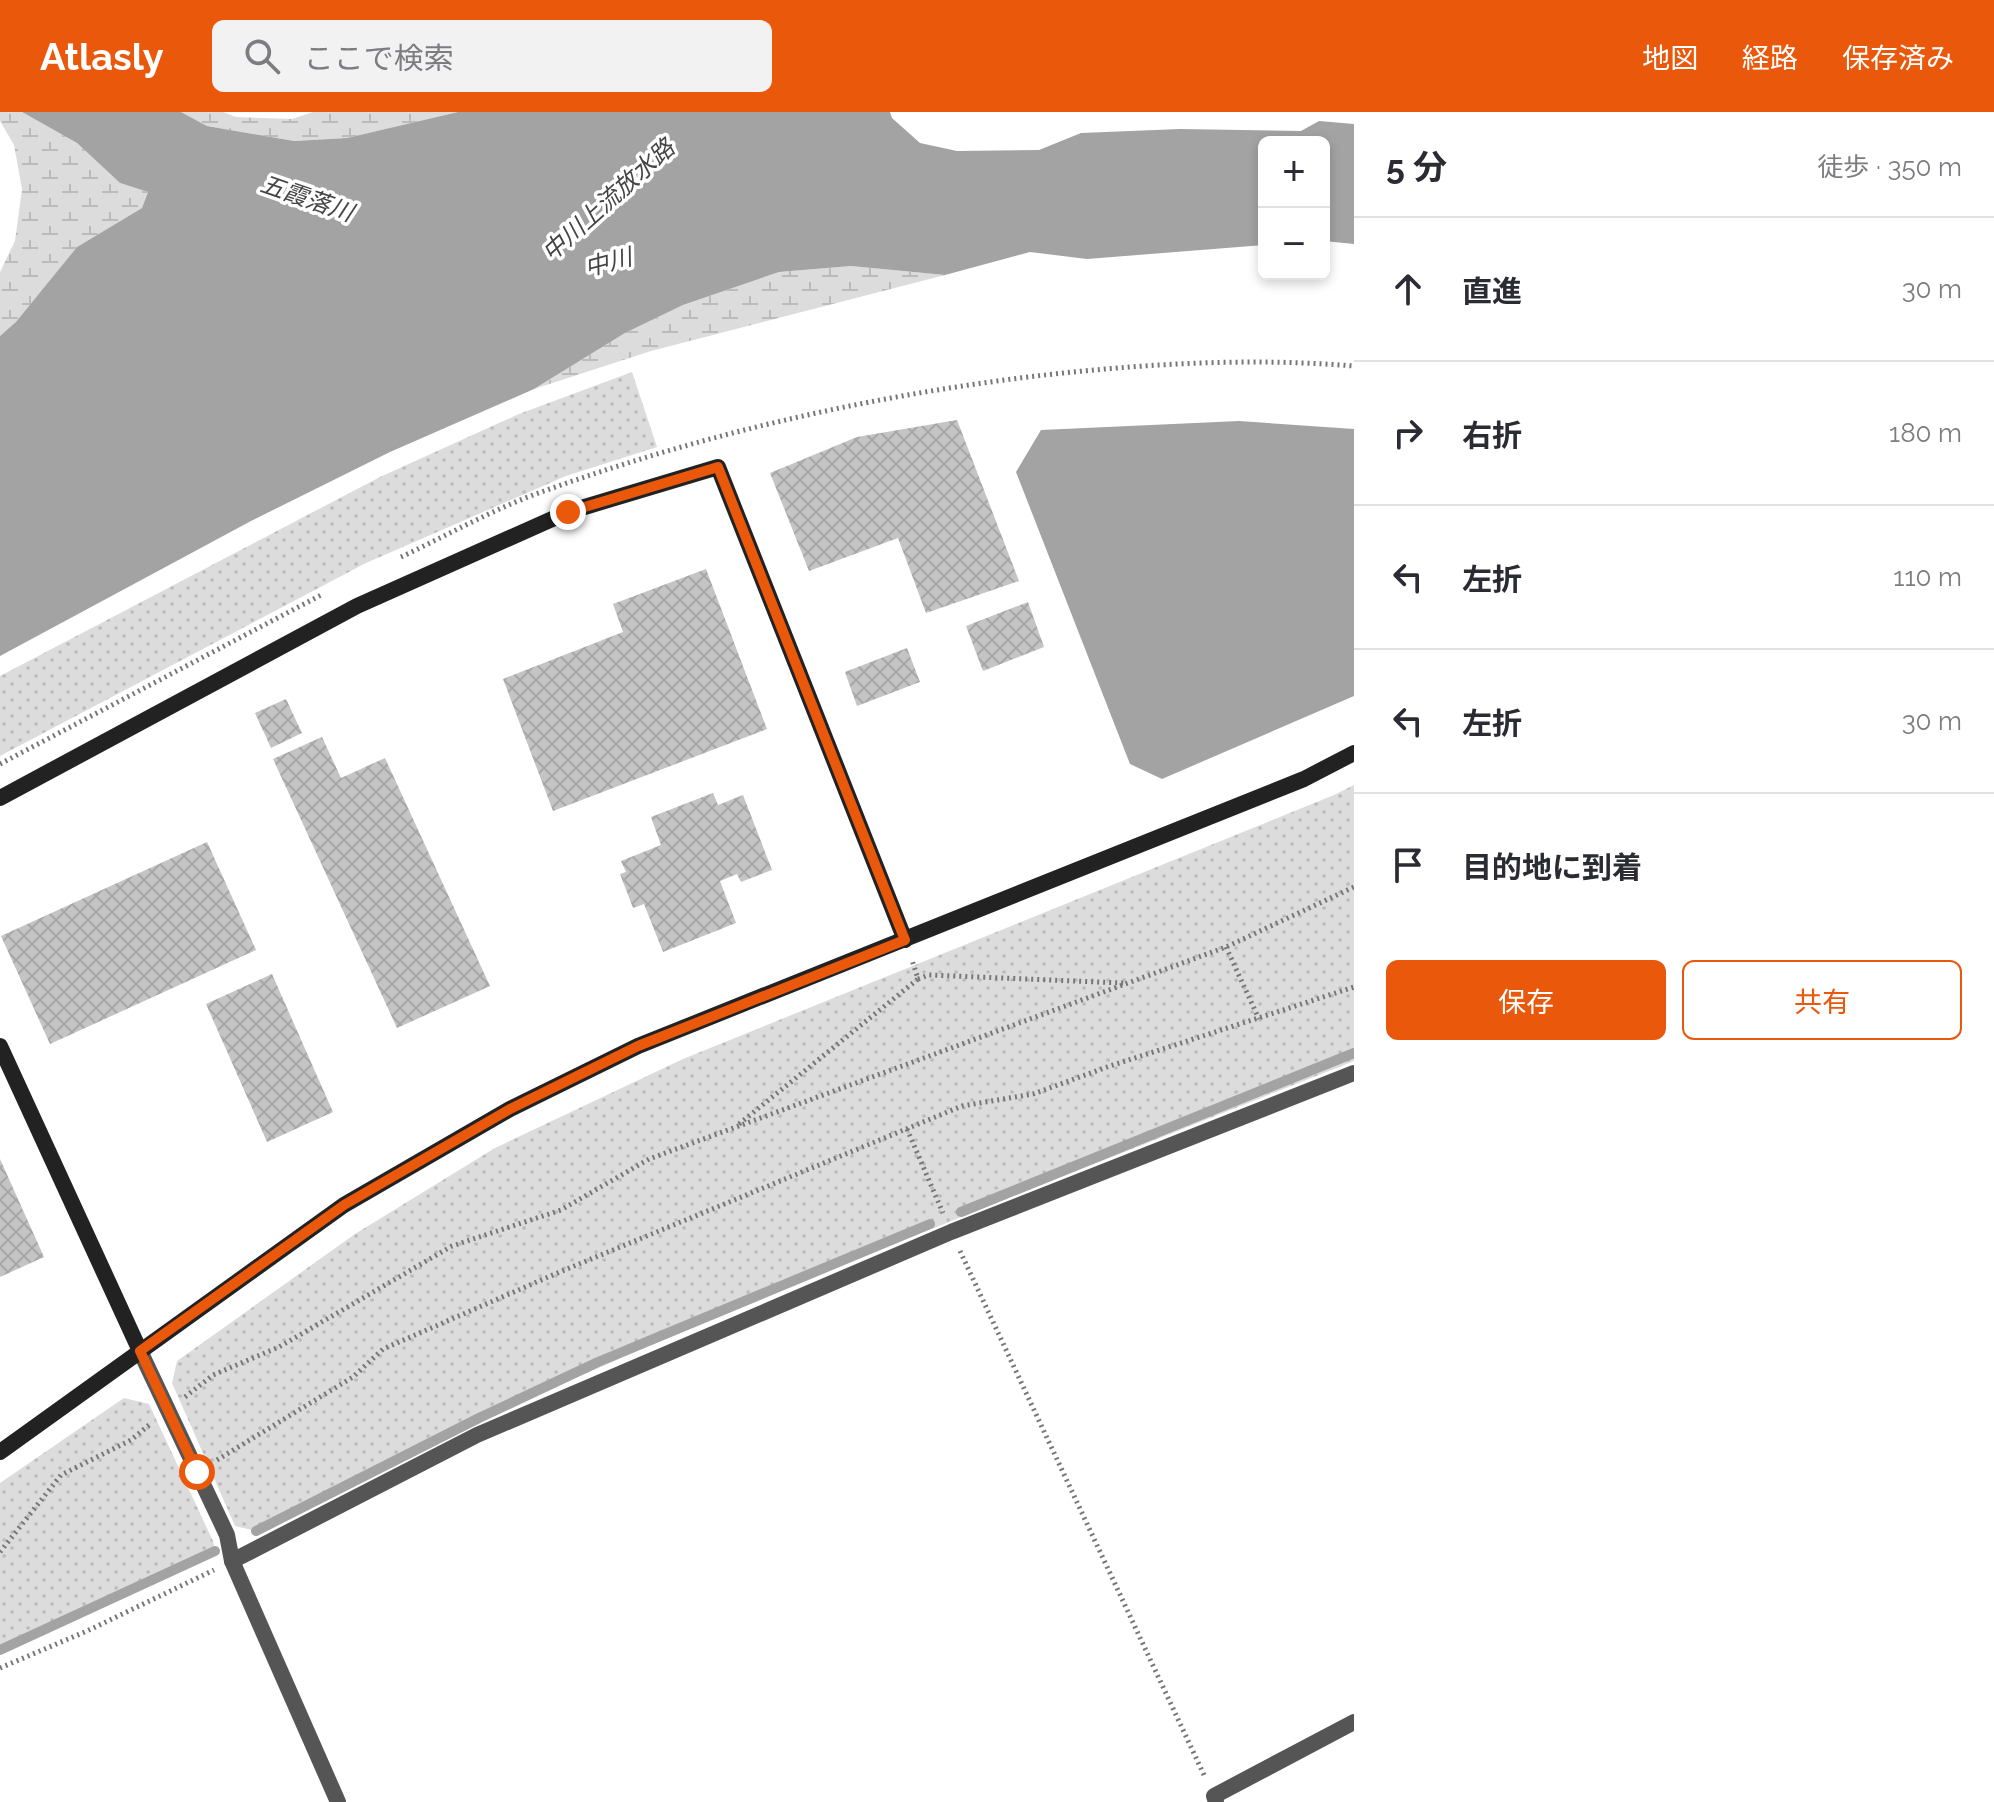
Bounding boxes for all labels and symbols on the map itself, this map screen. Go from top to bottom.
water label: 中川上流放水路 [536,133,680,267]
water label: 五霞落川 [257,169,360,228]
water label: 中川 [581,242,635,282]
route end [550,494,586,530]
route start [179,1454,215,1490]

